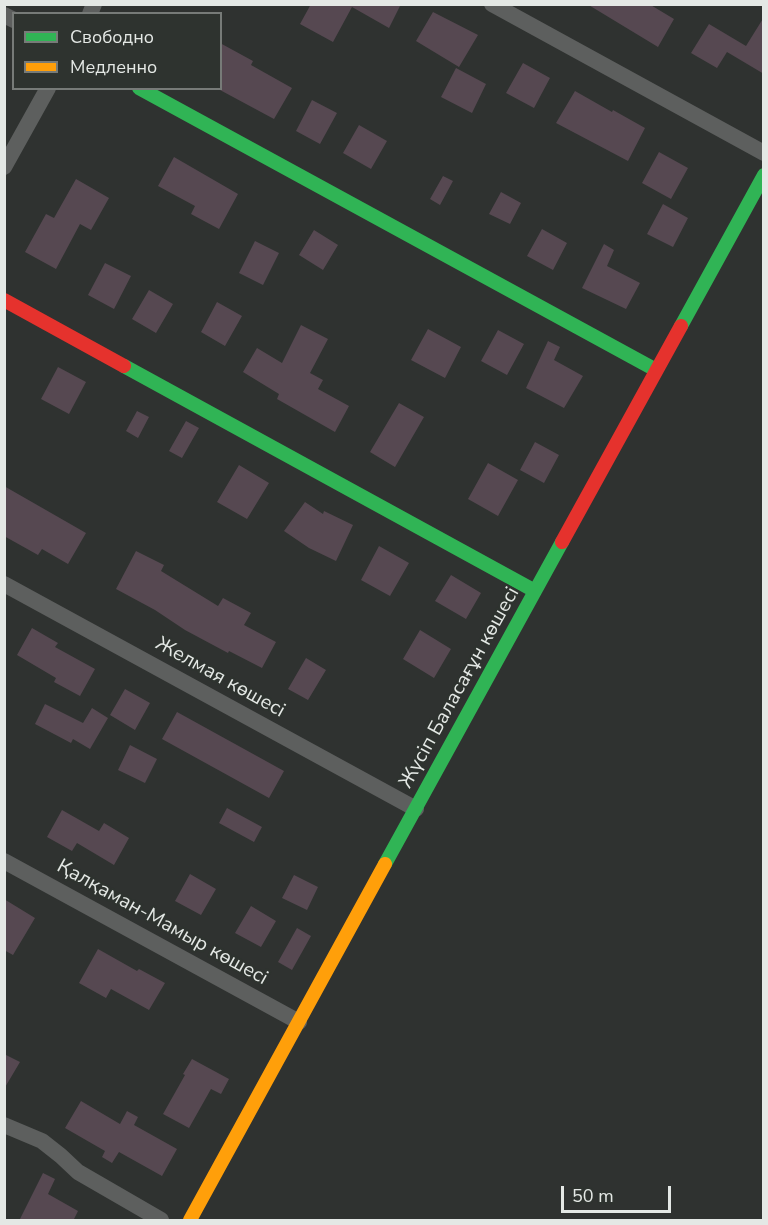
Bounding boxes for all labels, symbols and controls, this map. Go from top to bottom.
legend [12,12,222,90]
text: Свободно [70,25,154,49]
text: Медленно [70,55,157,79]
street label: Жүсіп Баласағұн көшесі [395,583,525,793]
street label: Желмая көшесі [151,633,289,723]
street label: Қалқаман-Мамыр көшесі [52,855,272,991]
scale bar [564,1174,674,1212]
text: 50 m [572,1184,614,1208]

